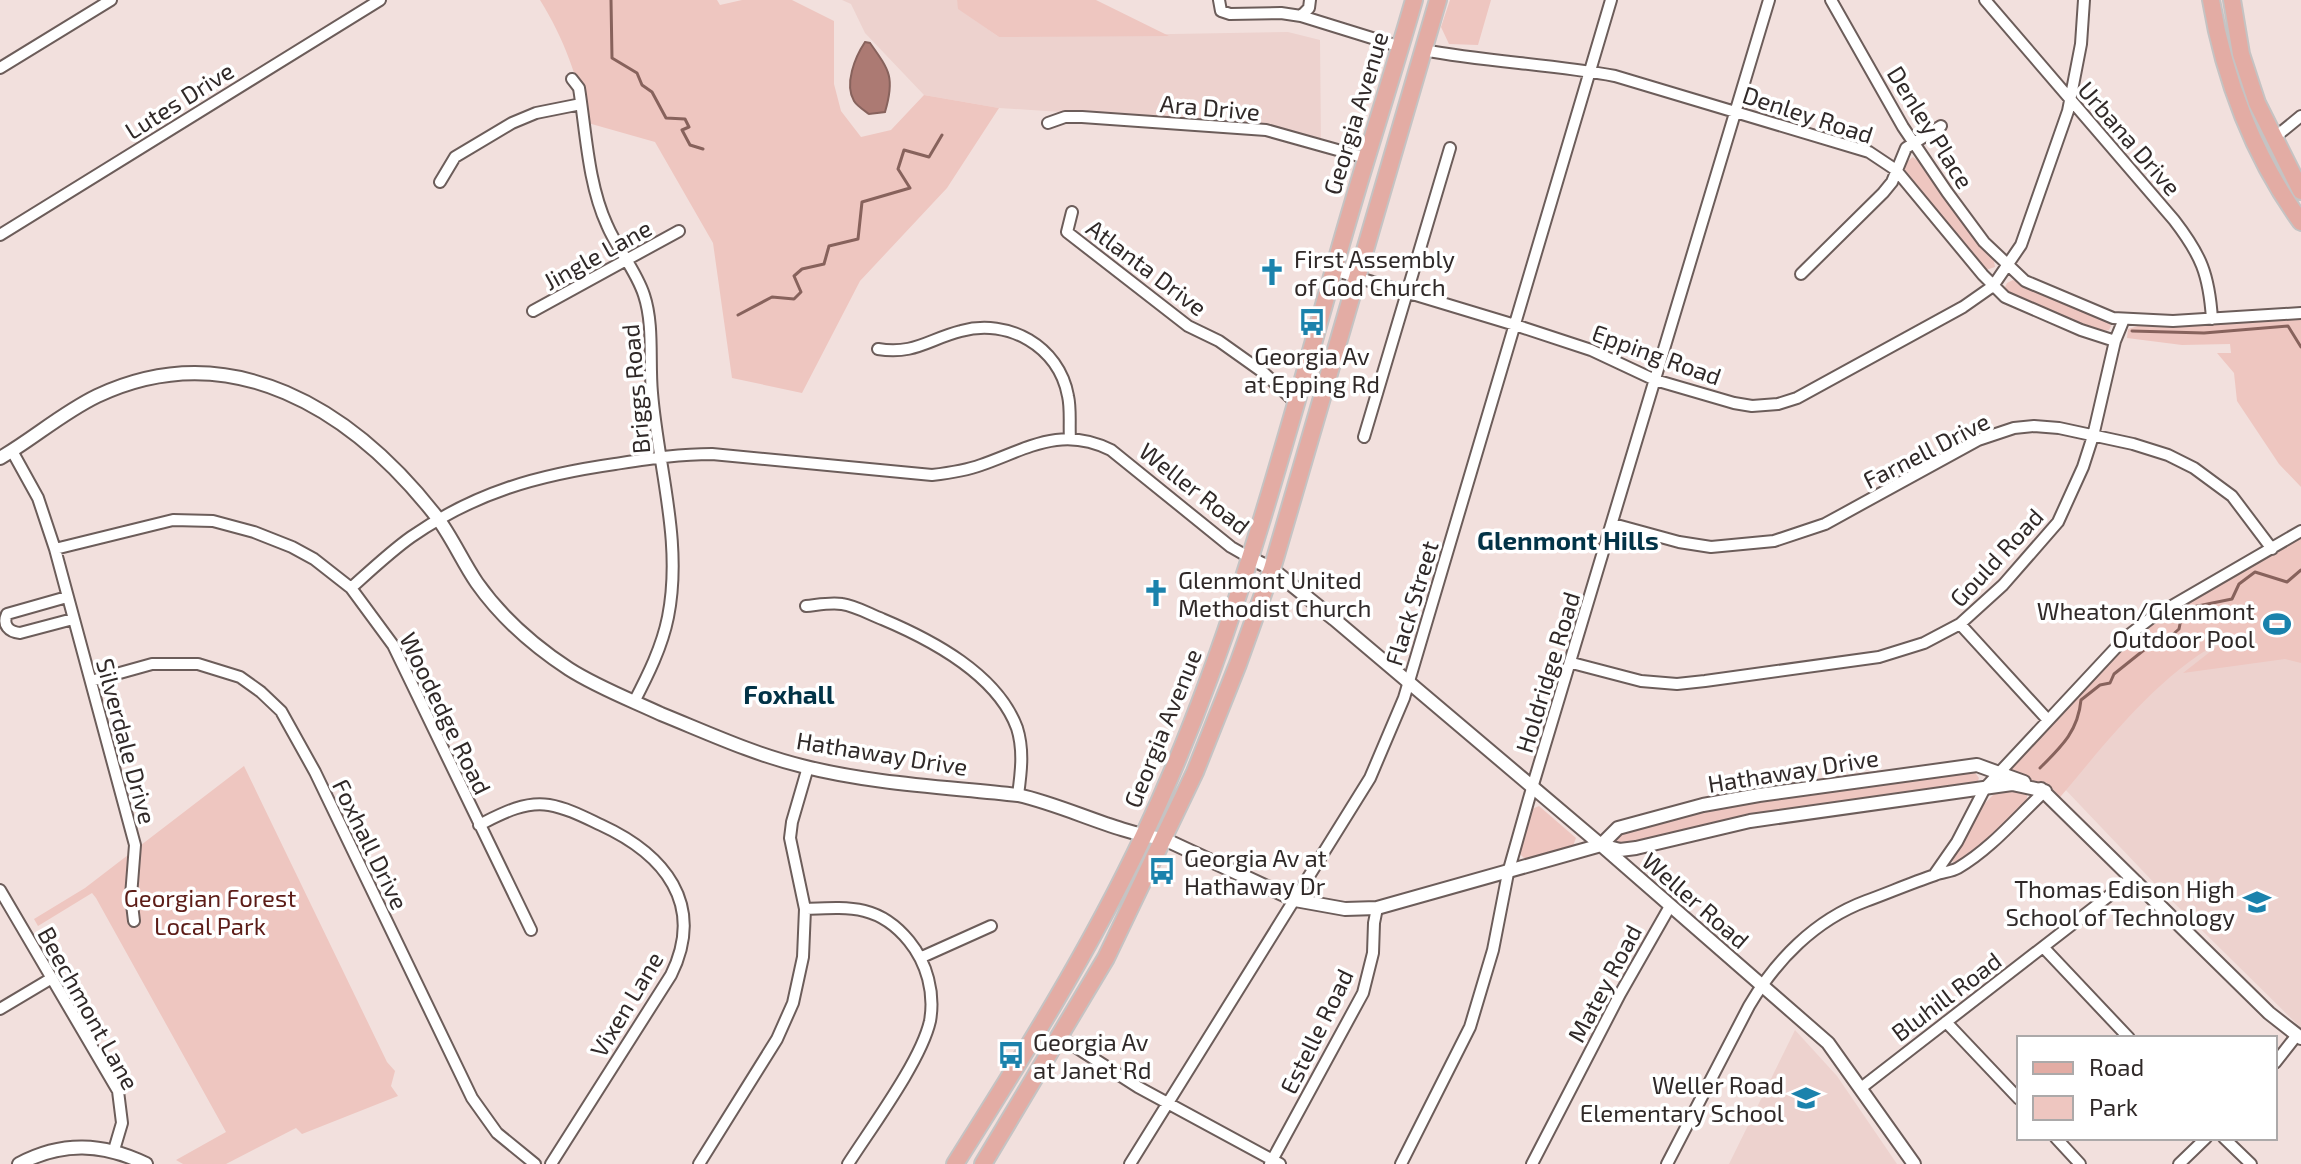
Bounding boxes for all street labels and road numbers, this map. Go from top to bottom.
street label: Georgia Avenue [1316,28,1394,198]
street label: Lutes Drive [119,55,239,145]
street label: Denley Place [1882,60,1980,194]
street label: Urbana Drive [2073,75,2187,201]
street label: Denley Road [1739,79,1877,149]
street label: Ara Drive [1159,88,1261,126]
street label: Jingle Lane [538,212,656,296]
street label: Atlanta Drive [1081,212,1213,322]
street label: Epping Road [1589,317,1725,391]
street label: Briggs Road [615,323,655,455]
street label: Farnell Drive [1858,406,1994,494]
street label: Weller Road [1134,436,1256,540]
street label: Gould Road [1943,502,2049,612]
street label: Flack Street [1378,537,1444,669]
street label: Holdridge Road [1509,588,1585,756]
street label: Woodedge Road [394,627,498,799]
street label: Georgia Avenue [1117,644,1207,812]
street label: Silverdale Drive [91,655,163,827]
street label: Hathaway Drive [794,725,970,781]
street label: Hathaway Drive [1705,742,1881,798]
street label: Foxhall Drive [327,774,415,914]
street label: Weller Road [1637,846,1755,954]
street label: Matey Road [1561,919,1647,1047]
street label: Beechmont Lane [32,921,146,1095]
street label: Bluhill Road [1885,945,2007,1047]
street label: Vixen Lane [583,946,669,1062]
street label: Estelle Road [1273,964,1359,1098]

